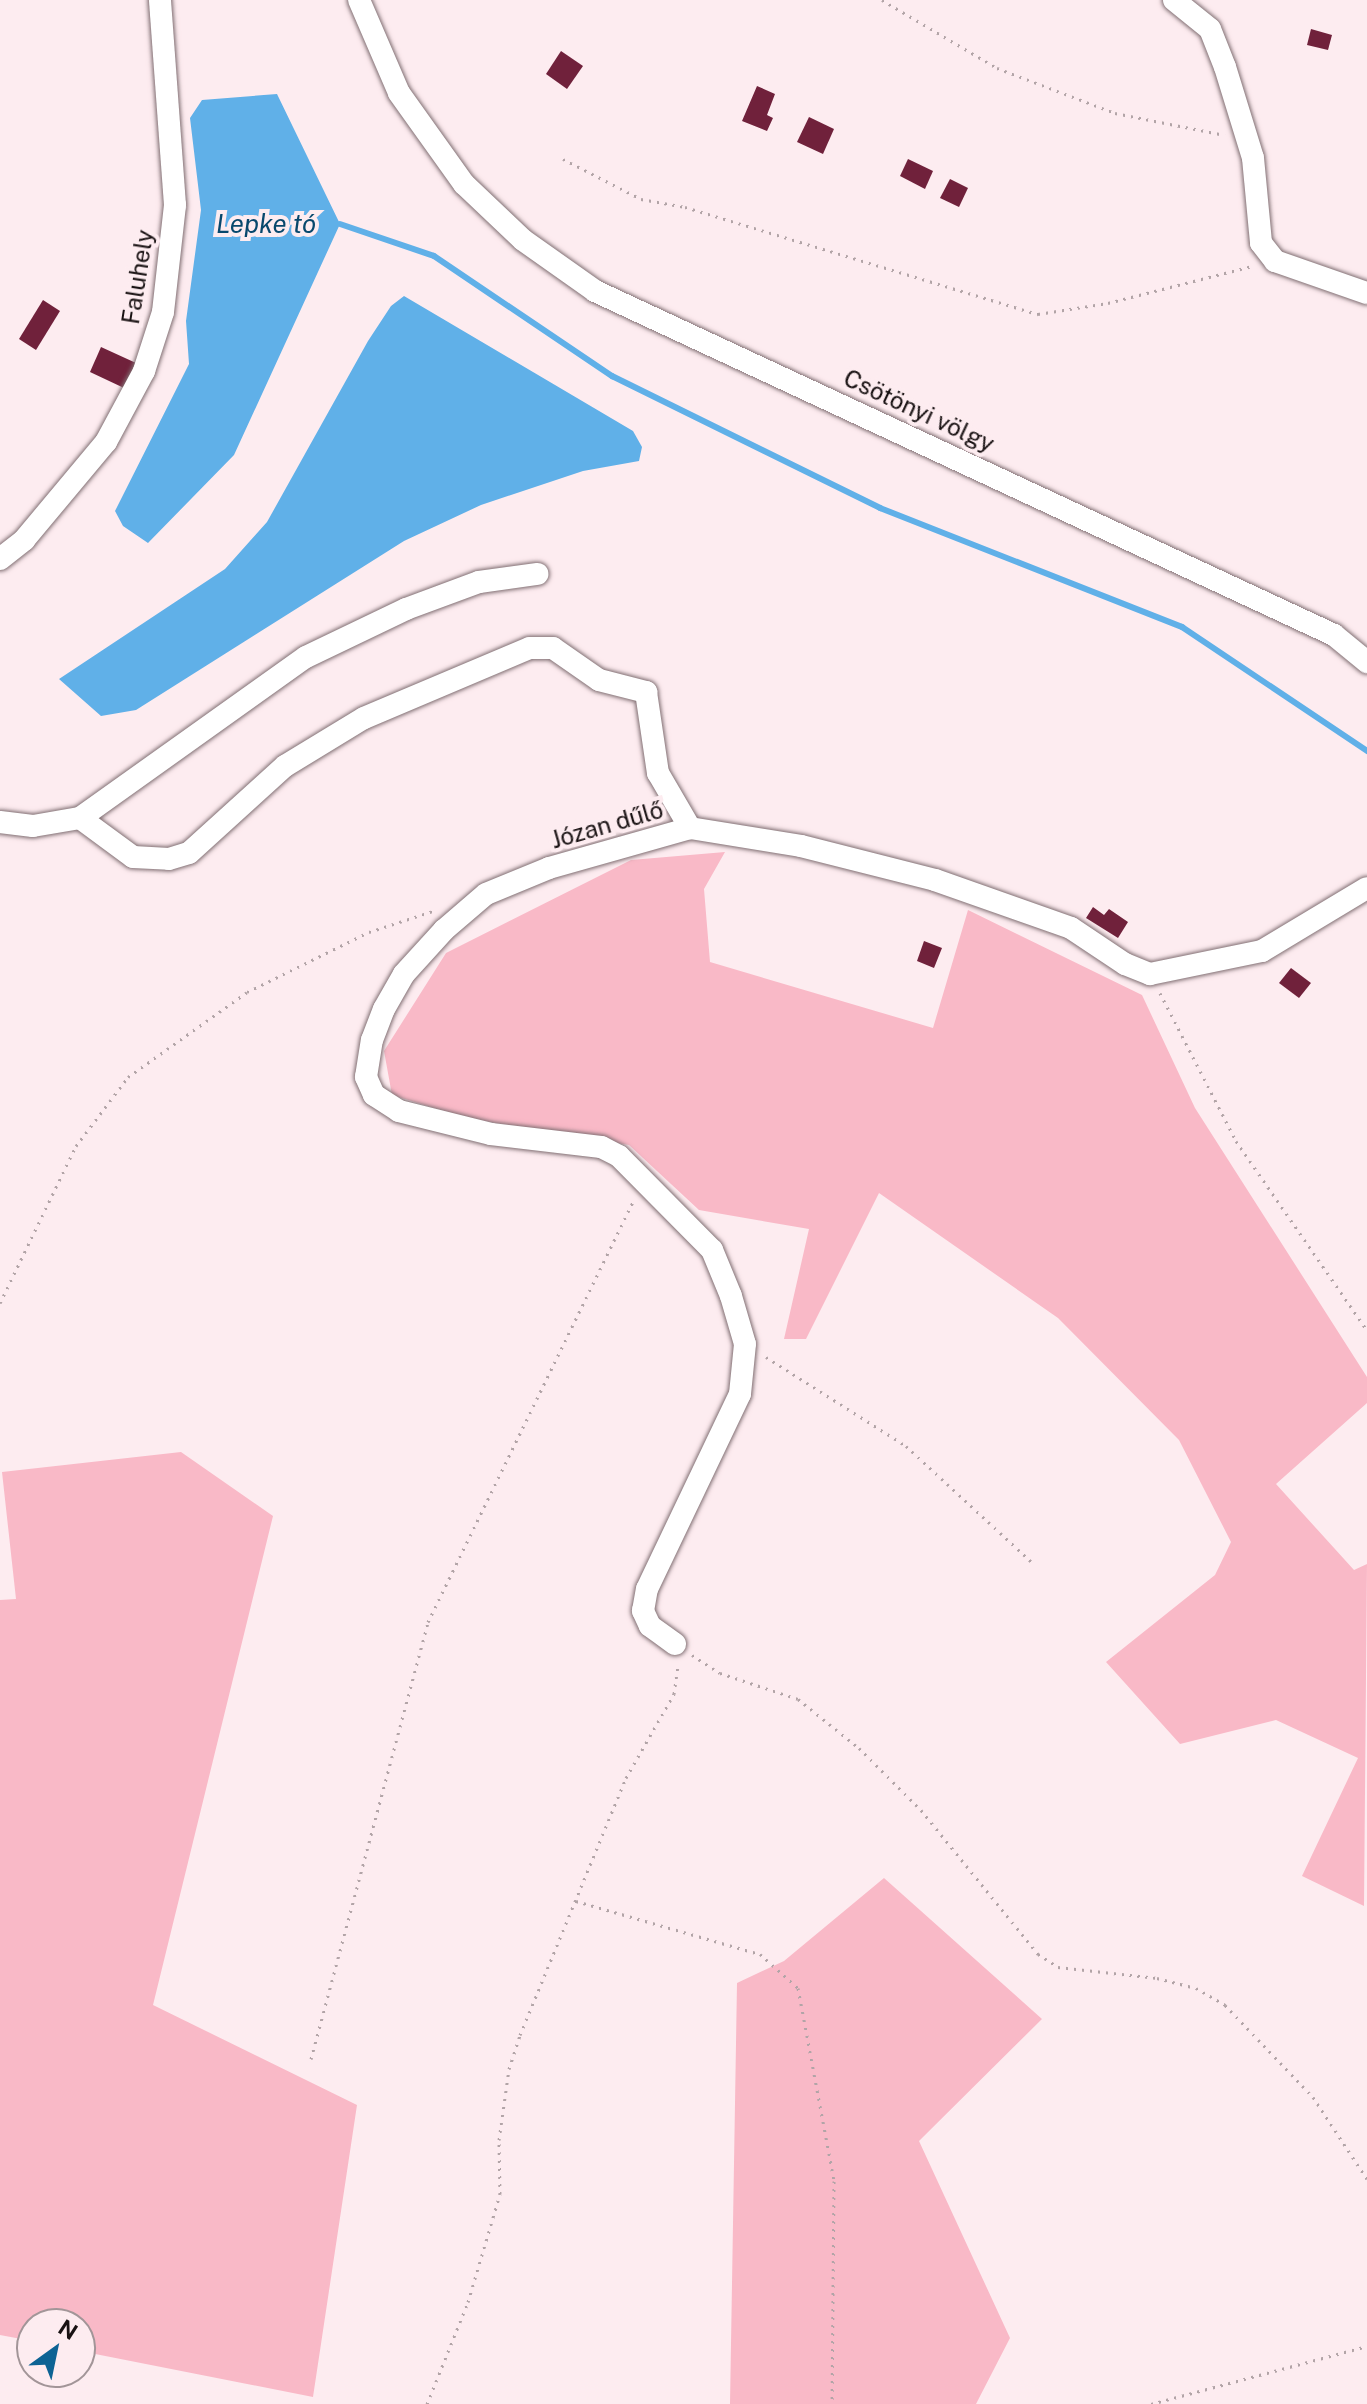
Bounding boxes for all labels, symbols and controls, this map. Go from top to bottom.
water label: Lepke tó [216,208,316,240]
street label: Faluhely [116,228,160,326]
street label: Csötönyi völgy [839,363,999,459]
street label: Józan dűlő [547,795,667,855]
north arrow [16,2308,96,2388]
text: N [54,2314,82,2345]

